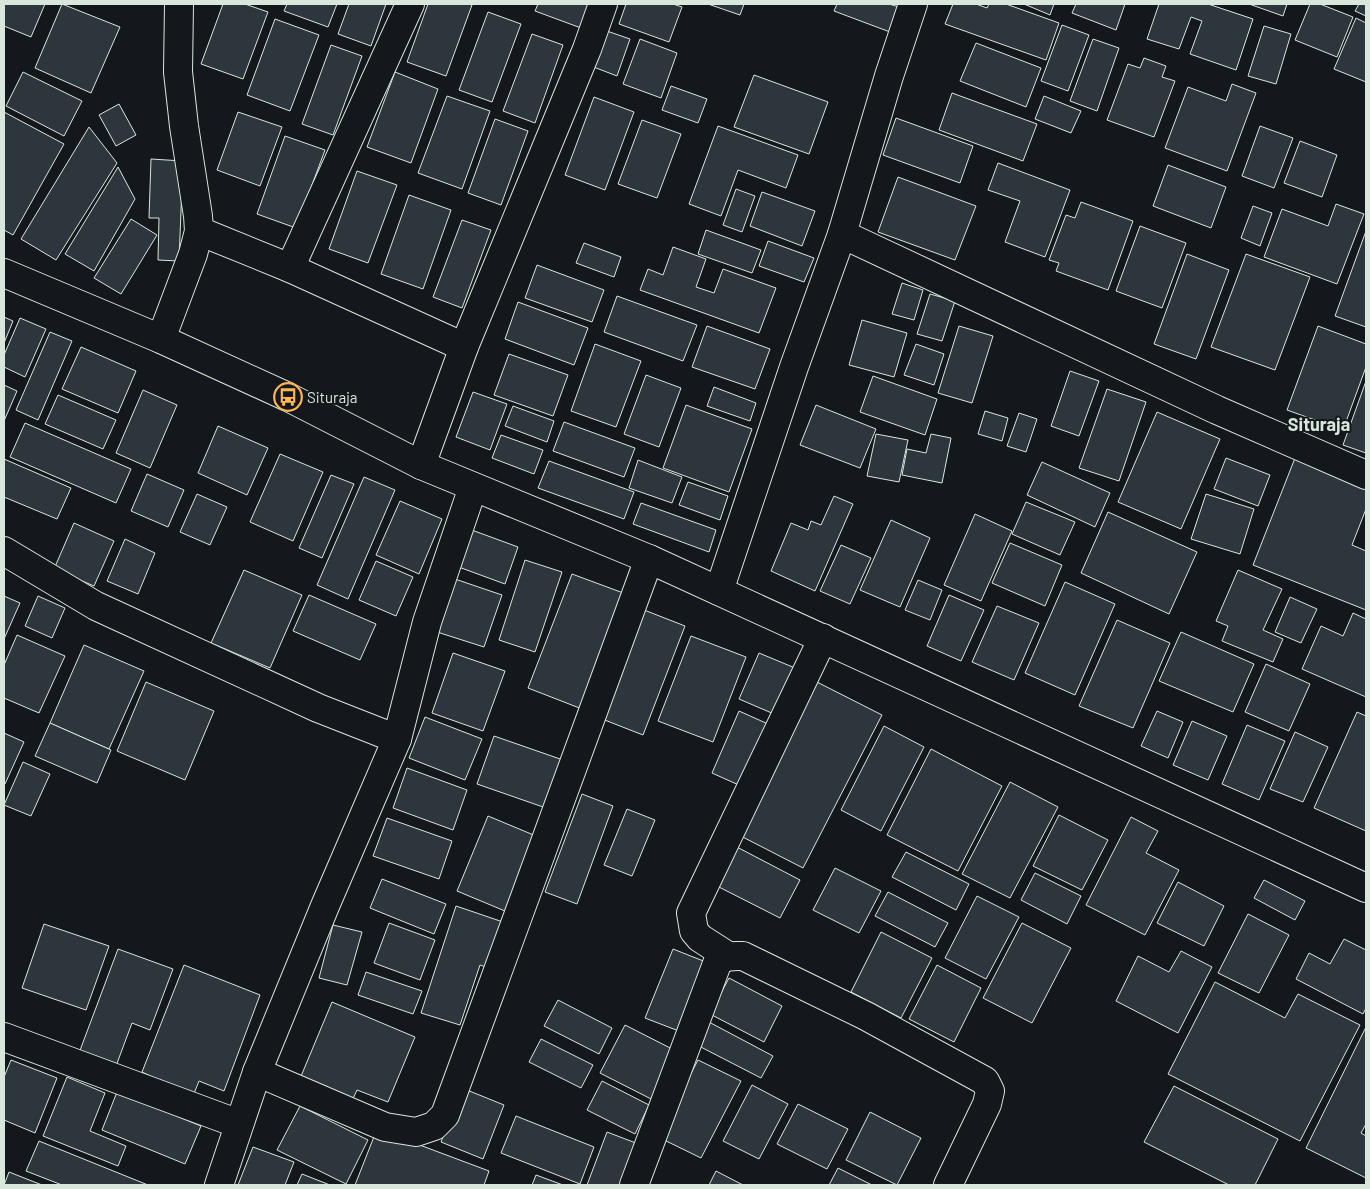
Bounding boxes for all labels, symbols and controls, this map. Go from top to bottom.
bus stop icon: Situraja [273,382,303,412]
place label: Situraja [307,388,358,406]
district label: Situraja [1288,413,1350,435]

